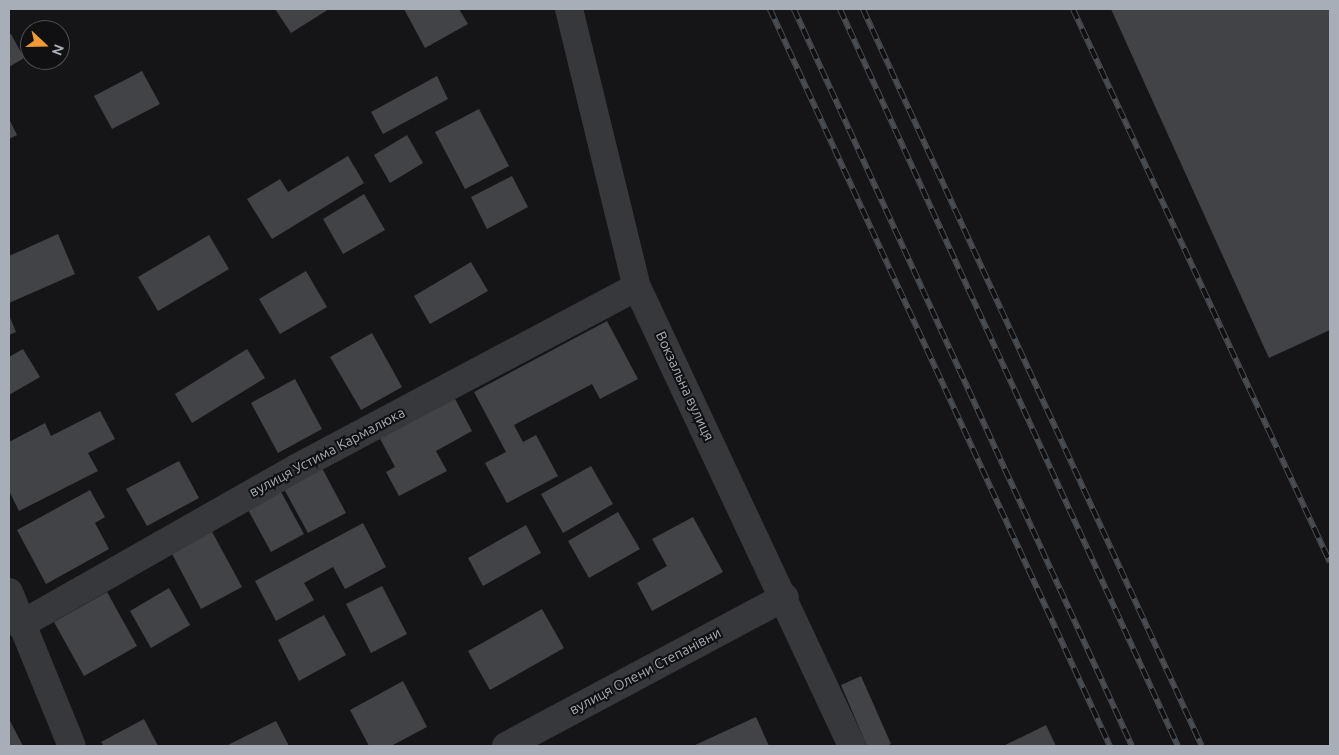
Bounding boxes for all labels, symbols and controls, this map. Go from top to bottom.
north arrow [20,20,70,70]
text: N [49,42,67,58]
street label: Вокзальна вулиця [652,329,718,443]
street label: вулиця Устима Кармалюка [246,404,408,500]
street label: вулиця Олени Степанівни [566,624,724,718]

